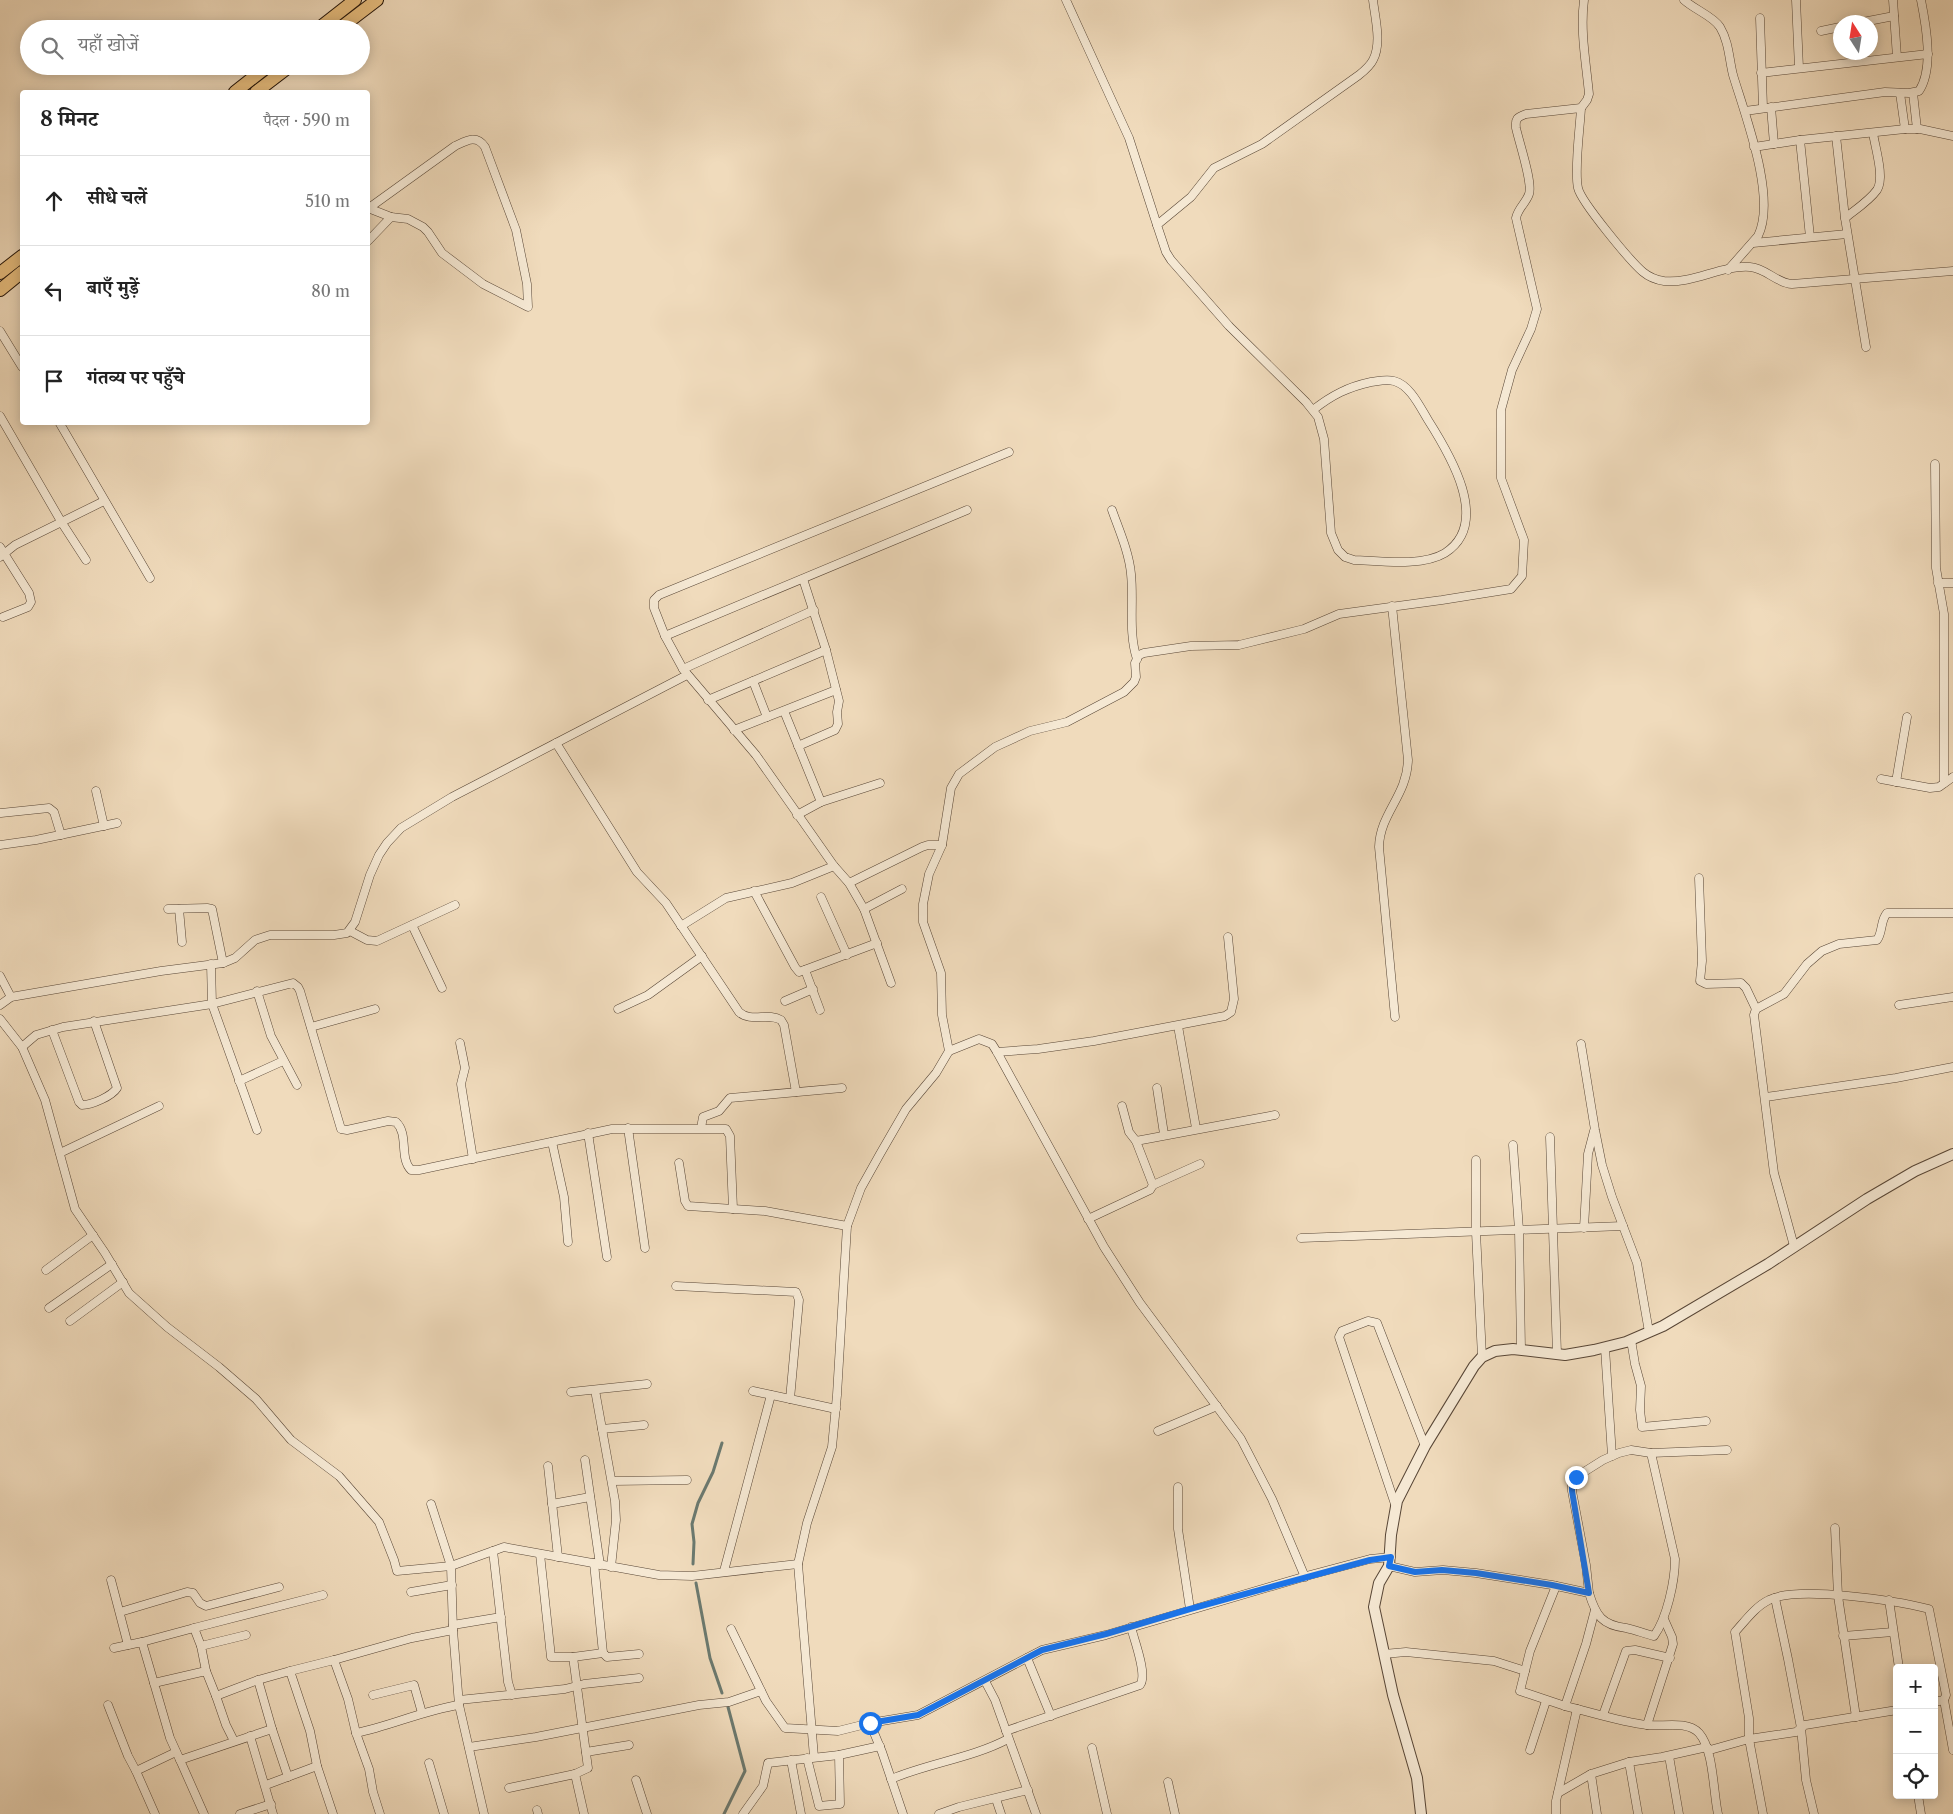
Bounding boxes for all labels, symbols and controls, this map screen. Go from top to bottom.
north arrow [1833,15,1878,60]
search box [20,20,370,75]
text: यहाँ खोजें [78,33,139,56]
icon: search [38,34,66,62]
text: 8 मिनट [40,106,98,131]
text: पैदल · 590 m [263,110,350,130]
text: सीधे चलें [87,186,147,209]
icon: ahead [40,187,68,215]
text: 510 m [305,191,350,211]
text: बाएँ मुड़ें [87,276,139,299]
icon: left [40,277,68,305]
text: 80 m [311,281,350,301]
text: गंतव्य पर पहुँचे [87,366,184,389]
icon: arrive [40,367,68,395]
route end [1565,1466,1588,1489]
map controls [1893,1664,1938,1799]
button: + [1893,1664,1938,1709]
button: − [1893,1709,1938,1754]
route start [859,1712,882,1735]
button: locate [1893,1754,1938,1799]

